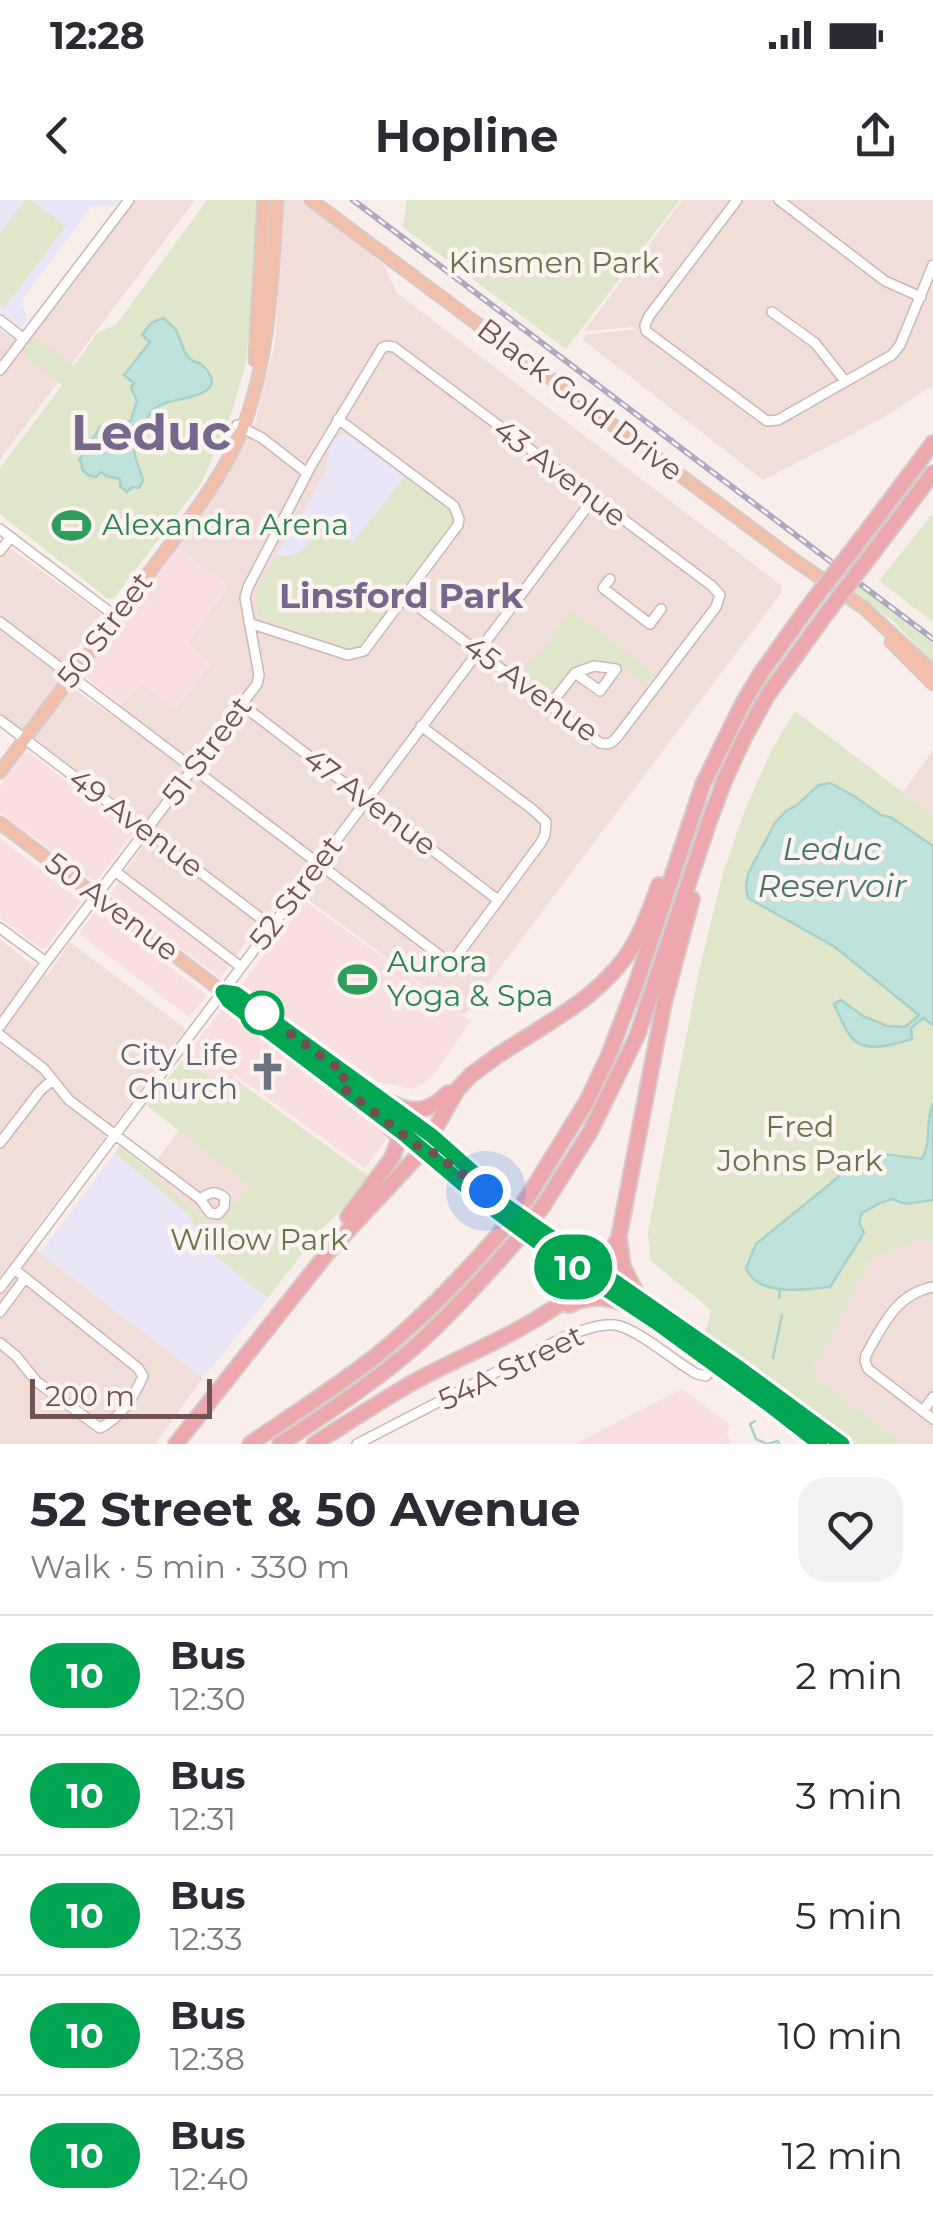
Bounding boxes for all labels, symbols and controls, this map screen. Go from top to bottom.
text: 12:28 [50,12,145,59]
icon: back [30,108,85,163]
text: Hopline [375,108,558,163]
icon: share [848,108,903,163]
park label: Kinsmen Park [449,244,660,281]
street label: Black Gold Drive [470,310,690,489]
district label: Leduc [71,402,231,463]
street label: 43 Avenue [486,410,634,535]
sports icon: Alexandra Arena [51,504,93,546]
place label: Alexandra Arena [102,506,349,543]
street label: 50 Street [49,564,160,695]
district label: Linsford Park [279,574,524,617]
street label: 45 Avenue [457,627,606,750]
street label: 51 Street [154,689,259,812]
street label: 47 Avenue [296,740,444,864]
street label: 49 Avenue [62,760,211,885]
street label: 52 Street [241,829,350,957]
water label: Leduc Reservoir [757,829,908,905]
street label: 50 Avenue [38,844,186,969]
place label: Aurora Yoga & Spa [387,943,554,1014]
sports icon: Aurora Yoga & Spa [336,958,378,1000]
unlabelled marker [241,992,283,1034]
place label: City Life Church [120,1036,238,1107]
church icon: City Life Church [247,1051,289,1093]
park label: Fred Johns Park [716,1108,883,1179]
your location [461,1166,511,1216]
park label: Willow Park [170,1221,348,1258]
line badge: 10 [528,1234,618,1300]
text: 10 [554,1246,592,1289]
street label: 54A Street [432,1317,589,1419]
scale bar [30,1374,212,1418]
text: 200 m [45,1379,135,1413]
button: heart [798,1477,903,1582]
text: 52 Street & 50 Avenue [30,1480,580,1538]
text: Walk · 5 min · 330 m [30,1547,350,1586]
text: Bus [170,1632,245,1679]
text: 2 min [795,1652,903,1699]
text: 10 [66,1654,104,1697]
text: 12:30 [170,1679,246,1718]
text: Bus [170,1752,245,1799]
text: 3 min [795,1772,903,1819]
text: 10 [66,1774,104,1817]
text: 12:31 [170,1799,236,1838]
text: Bus [170,1872,245,1919]
text: 5 min [795,1892,903,1939]
text: 10 [66,1894,104,1937]
text: 12:33 [170,1919,242,1958]
text: Bus [170,1992,245,2039]
text: 10 min [778,2012,903,2059]
text: 10 [66,2014,104,2057]
text: 12:38 [170,2039,245,2078]
text: Bus [170,2112,245,2159]
text: 12 min [782,2132,903,2179]
text: 10 [66,2134,104,2177]
text: 12:40 [170,2159,249,2198]

